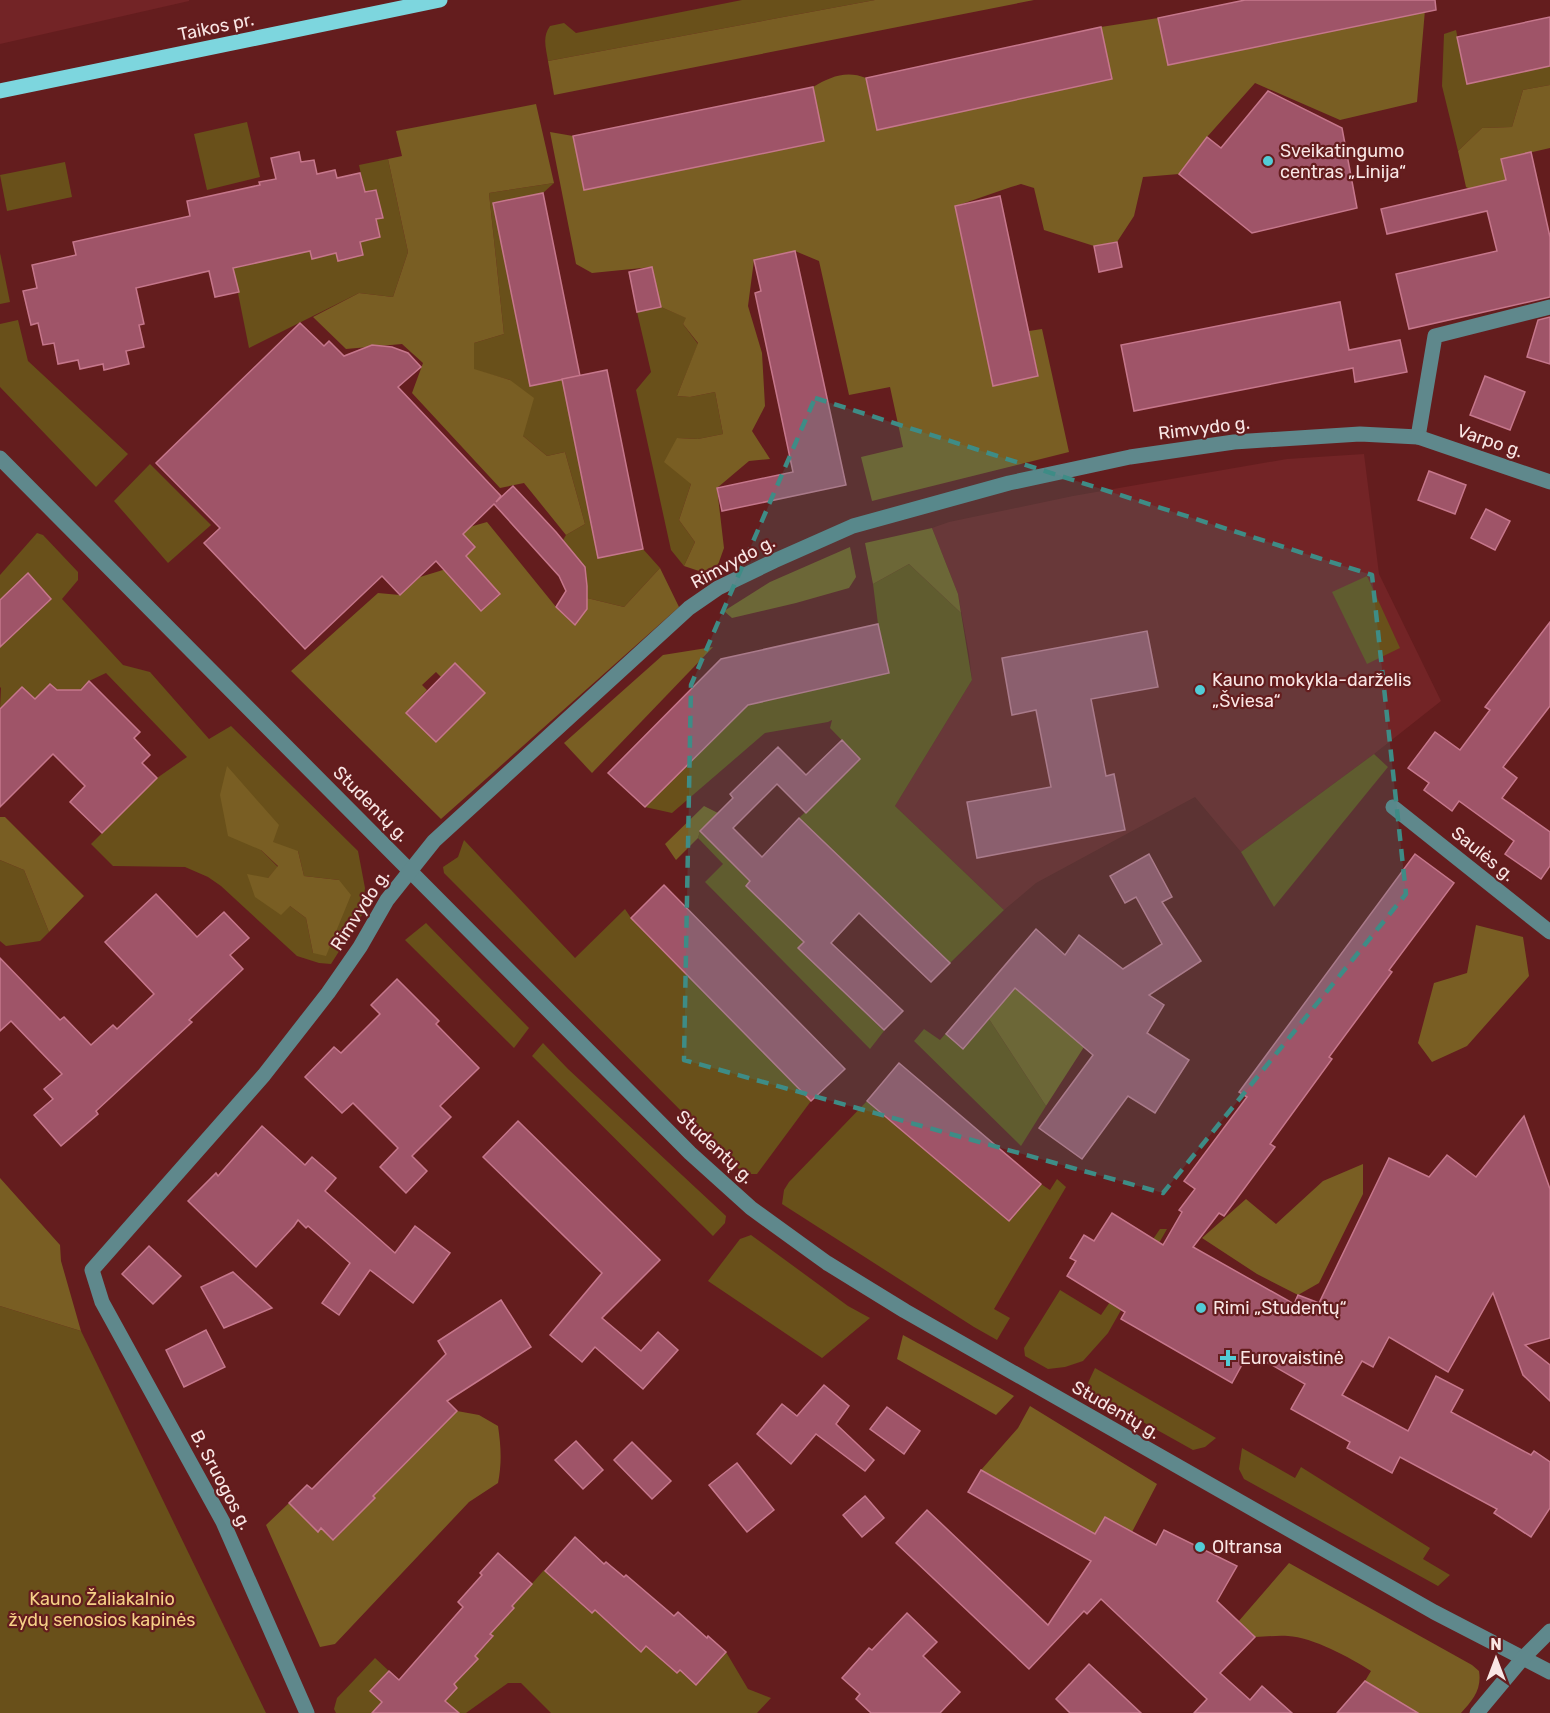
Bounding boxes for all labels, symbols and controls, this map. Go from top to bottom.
street label: Taikos pr. [176,8,256,46]
place label: Sveikatingumo centras „Linija“ [1280,140,1406,183]
marker: Sveikatingumo centras „Linija“ [1261,154,1275,168]
street label: Rimvydo g. [1157,411,1251,445]
street label: Varpo g. [1454,419,1526,463]
street label: Rimvydo g. [687,531,779,593]
place label: Kauno mokykla-darželis „Šviesa“ [1212,669,1412,712]
marker: Kauno mokykla-darželis „Šviesa“ [1193,683,1207,697]
street label: Studentų g. [329,762,413,846]
street label: Saulės g. [1447,822,1519,886]
street label: Rimvydo g. [326,865,394,955]
street label: Studentų g. [672,1105,758,1189]
place label: Rimi „Studentų“ [1213,1297,1347,1319]
marker: Rimi „Studentų“ [1194,1301,1208,1315]
place label: Eurovaistinė [1240,1347,1344,1369]
marker: Eurovaistinė [1221,1351,1235,1365]
street label: Studentų g. [1068,1376,1164,1444]
street label: B. Sruogos g. [185,1426,257,1534]
place label: Oltransa [1212,1536,1282,1558]
marker: Oltransa [1193,1540,1207,1554]
park label: Kauno Žaliakalnio žydų senosios kapinės [9,1588,195,1631]
north arrow [1466,1629,1526,1689]
text: N [1490,1635,1502,1654]

